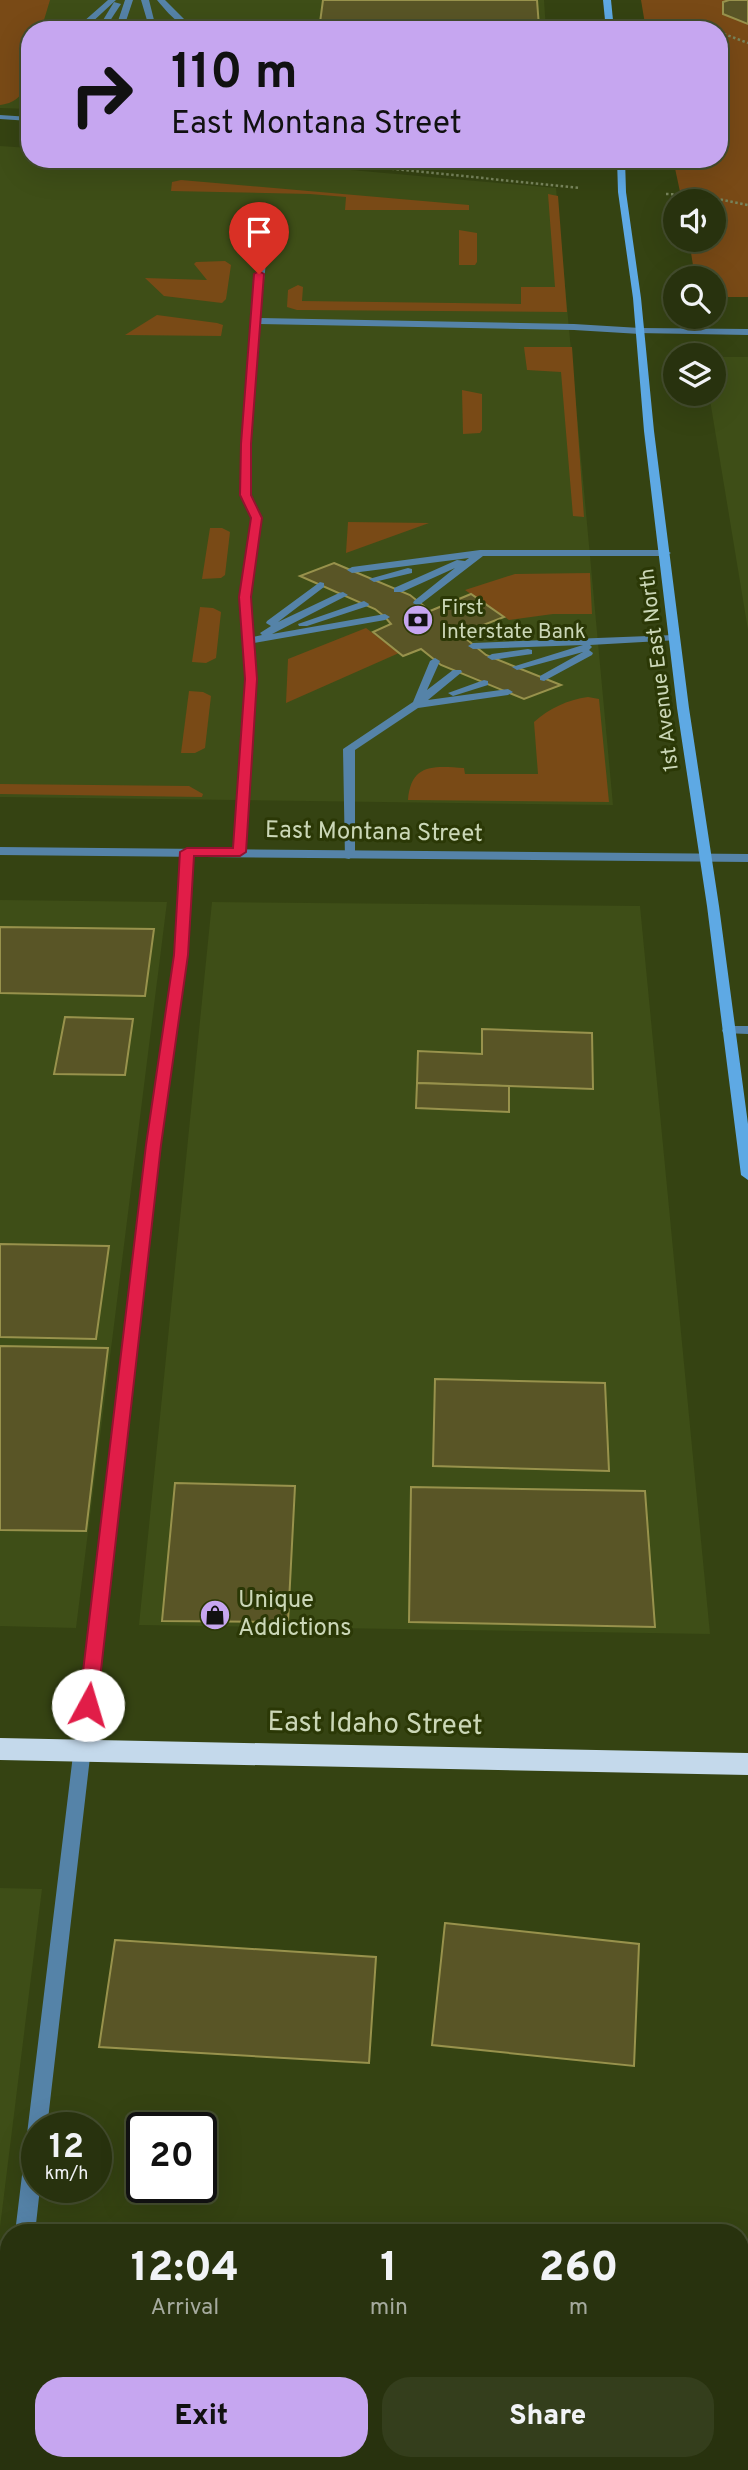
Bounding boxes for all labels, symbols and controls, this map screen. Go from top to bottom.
text: 110 m [171,44,298,106]
icon: right [56,49,147,140]
text: East Montana Street [171,105,462,145]
map controls [663,189,726,406]
button: sound [663,189,726,252]
pin [229,202,289,274]
icon: arrive [240,213,278,251]
button: search [663,266,726,329]
button: layers [663,343,726,406]
street label: 1st Avenue East North [634,567,686,773]
place label: First Interstate Bank [441,595,586,646]
bank icon: First Interstate Bank [401,603,435,637]
street label: East Montana Street [265,816,483,850]
place label: Unique Addictions [238,1586,352,1644]
shop icon: Unique Addictions [198,1598,232,1632]
position arrow [51,1668,125,1742]
street label: East Idaho Street [267,1705,483,1745]
speed limit sign: 20 [126,2112,217,2203]
text: 12 [49,2126,84,2170]
text: km/h [45,2163,88,2186]
text: 12:04 [131,2243,239,2296]
text: 1 [380,2243,398,2296]
text: 260 [539,2243,618,2296]
text: Arrival [151,2294,219,2323]
text: min [370,2294,408,2323]
text: m [569,2294,588,2323]
button: Exit [35,2377,368,2457]
button: Share [382,2377,714,2457]

